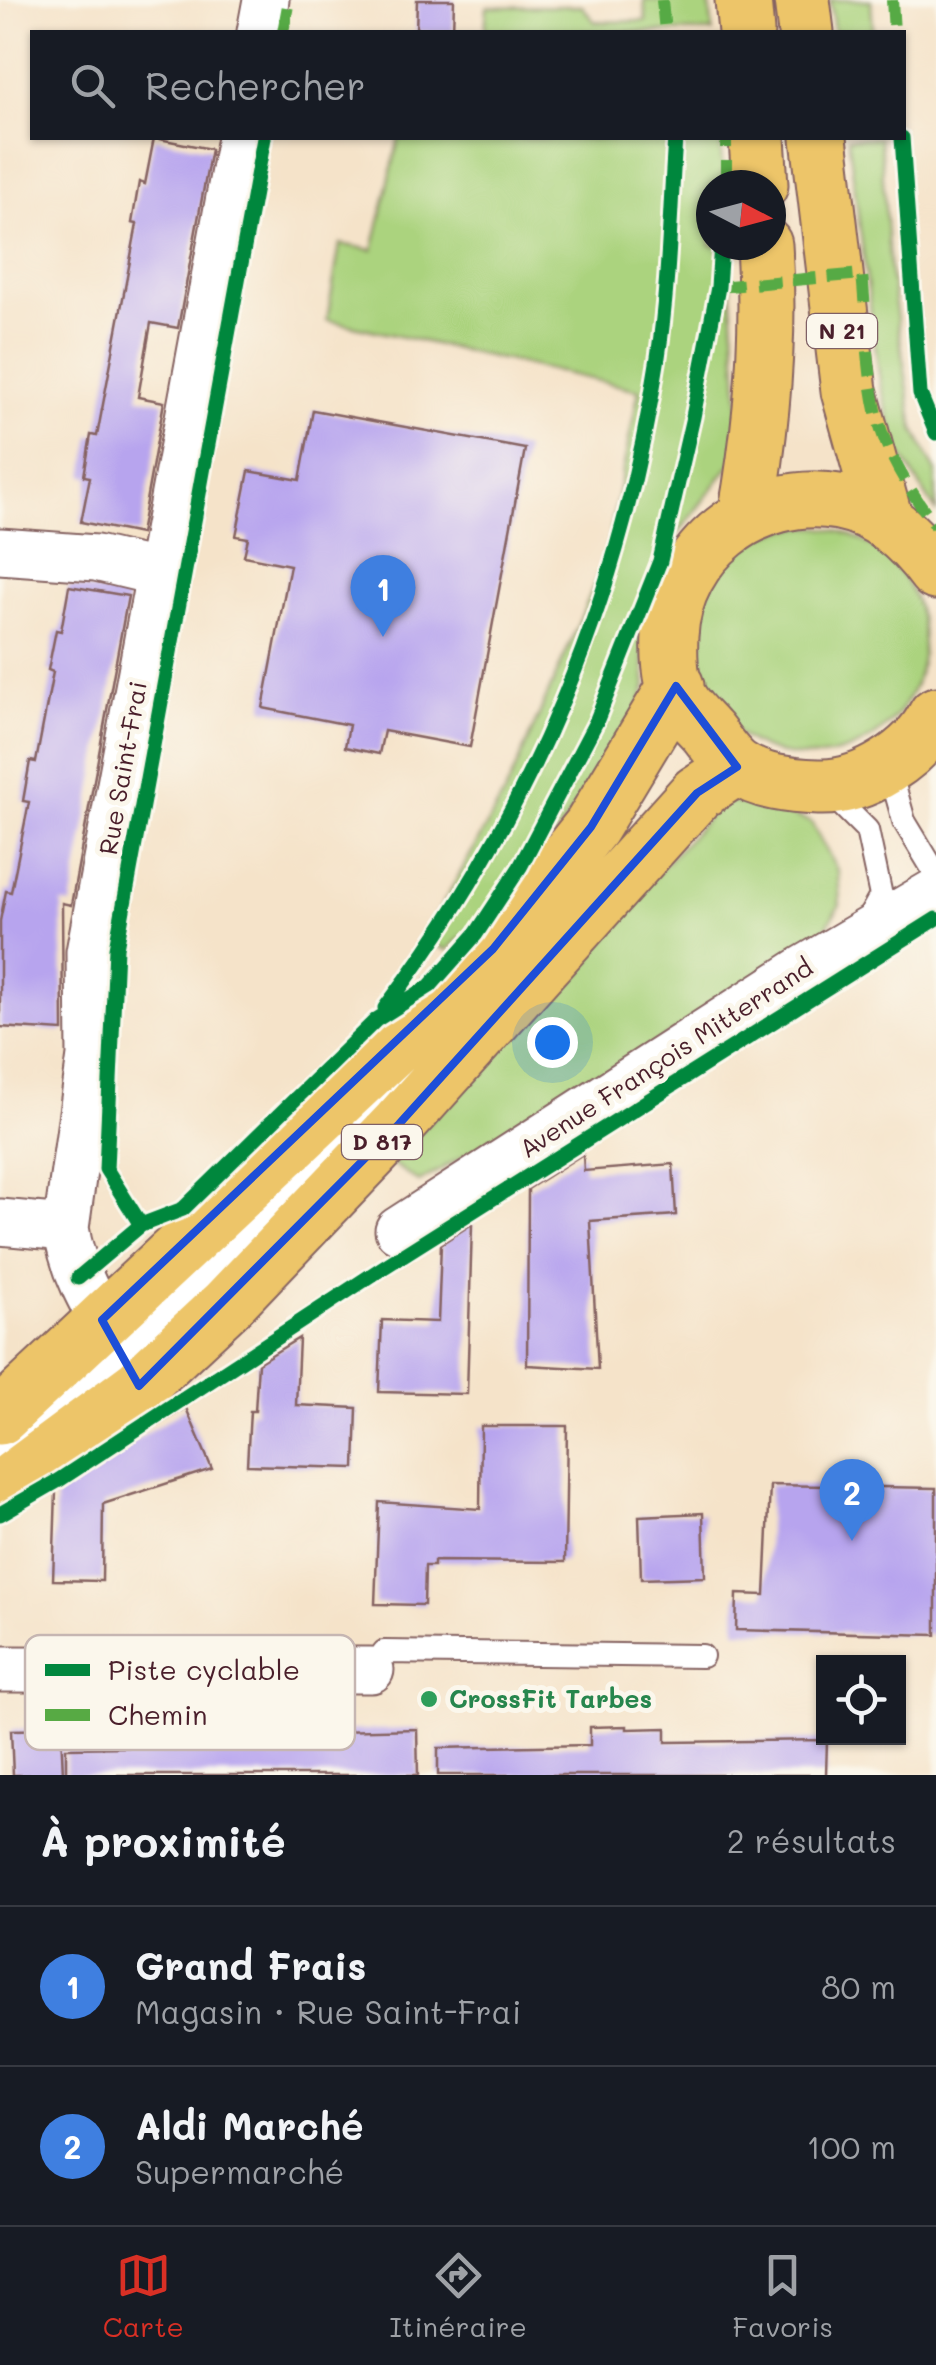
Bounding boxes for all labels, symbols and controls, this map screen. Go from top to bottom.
search box [30,30,906,140]
icon: search [65,58,120,113]
text: Rechercher [145,60,366,110]
north arrow [696,170,786,260]
road number: N 21 [807,314,877,348]
pin: 1 [350,554,416,637]
street label: Rue Saint-Frai [91,679,153,857]
street label: Avenue François Mitterrand [513,950,818,1164]
your location [527,1017,578,1068]
road number: D 817 [342,1125,422,1159]
pin: 2 [820,1458,884,1541]
legend [25,1635,355,1750]
text: Piste cyclable [108,1651,300,1687]
map controls [816,1655,906,1745]
button: locate [816,1655,906,1745]
place label: CrossFit Tarbes [449,1682,652,1714]
marker: CrossFit Tarbes [418,1688,440,1710]
text: Chemin [108,1696,208,1732]
text: À proximité [40,1813,286,1868]
text: 2 résultats [727,1819,896,1861]
text: Grand Frais [135,1940,366,1990]
text: 1 [65,1965,80,2007]
text: 80 m [821,1965,896,2007]
text: Magasin · Rue Saint-Frai [135,1990,521,2032]
text: Aldi Marché [135,2100,364,2150]
text: 2 [64,2125,81,2167]
text: 100 m [806,2125,896,2167]
text: Supermarché [135,2150,344,2192]
tab: Carte [103,2248,184,2344]
tab: Itinéraire [389,2248,527,2344]
tab: Favoris [732,2248,833,2344]

